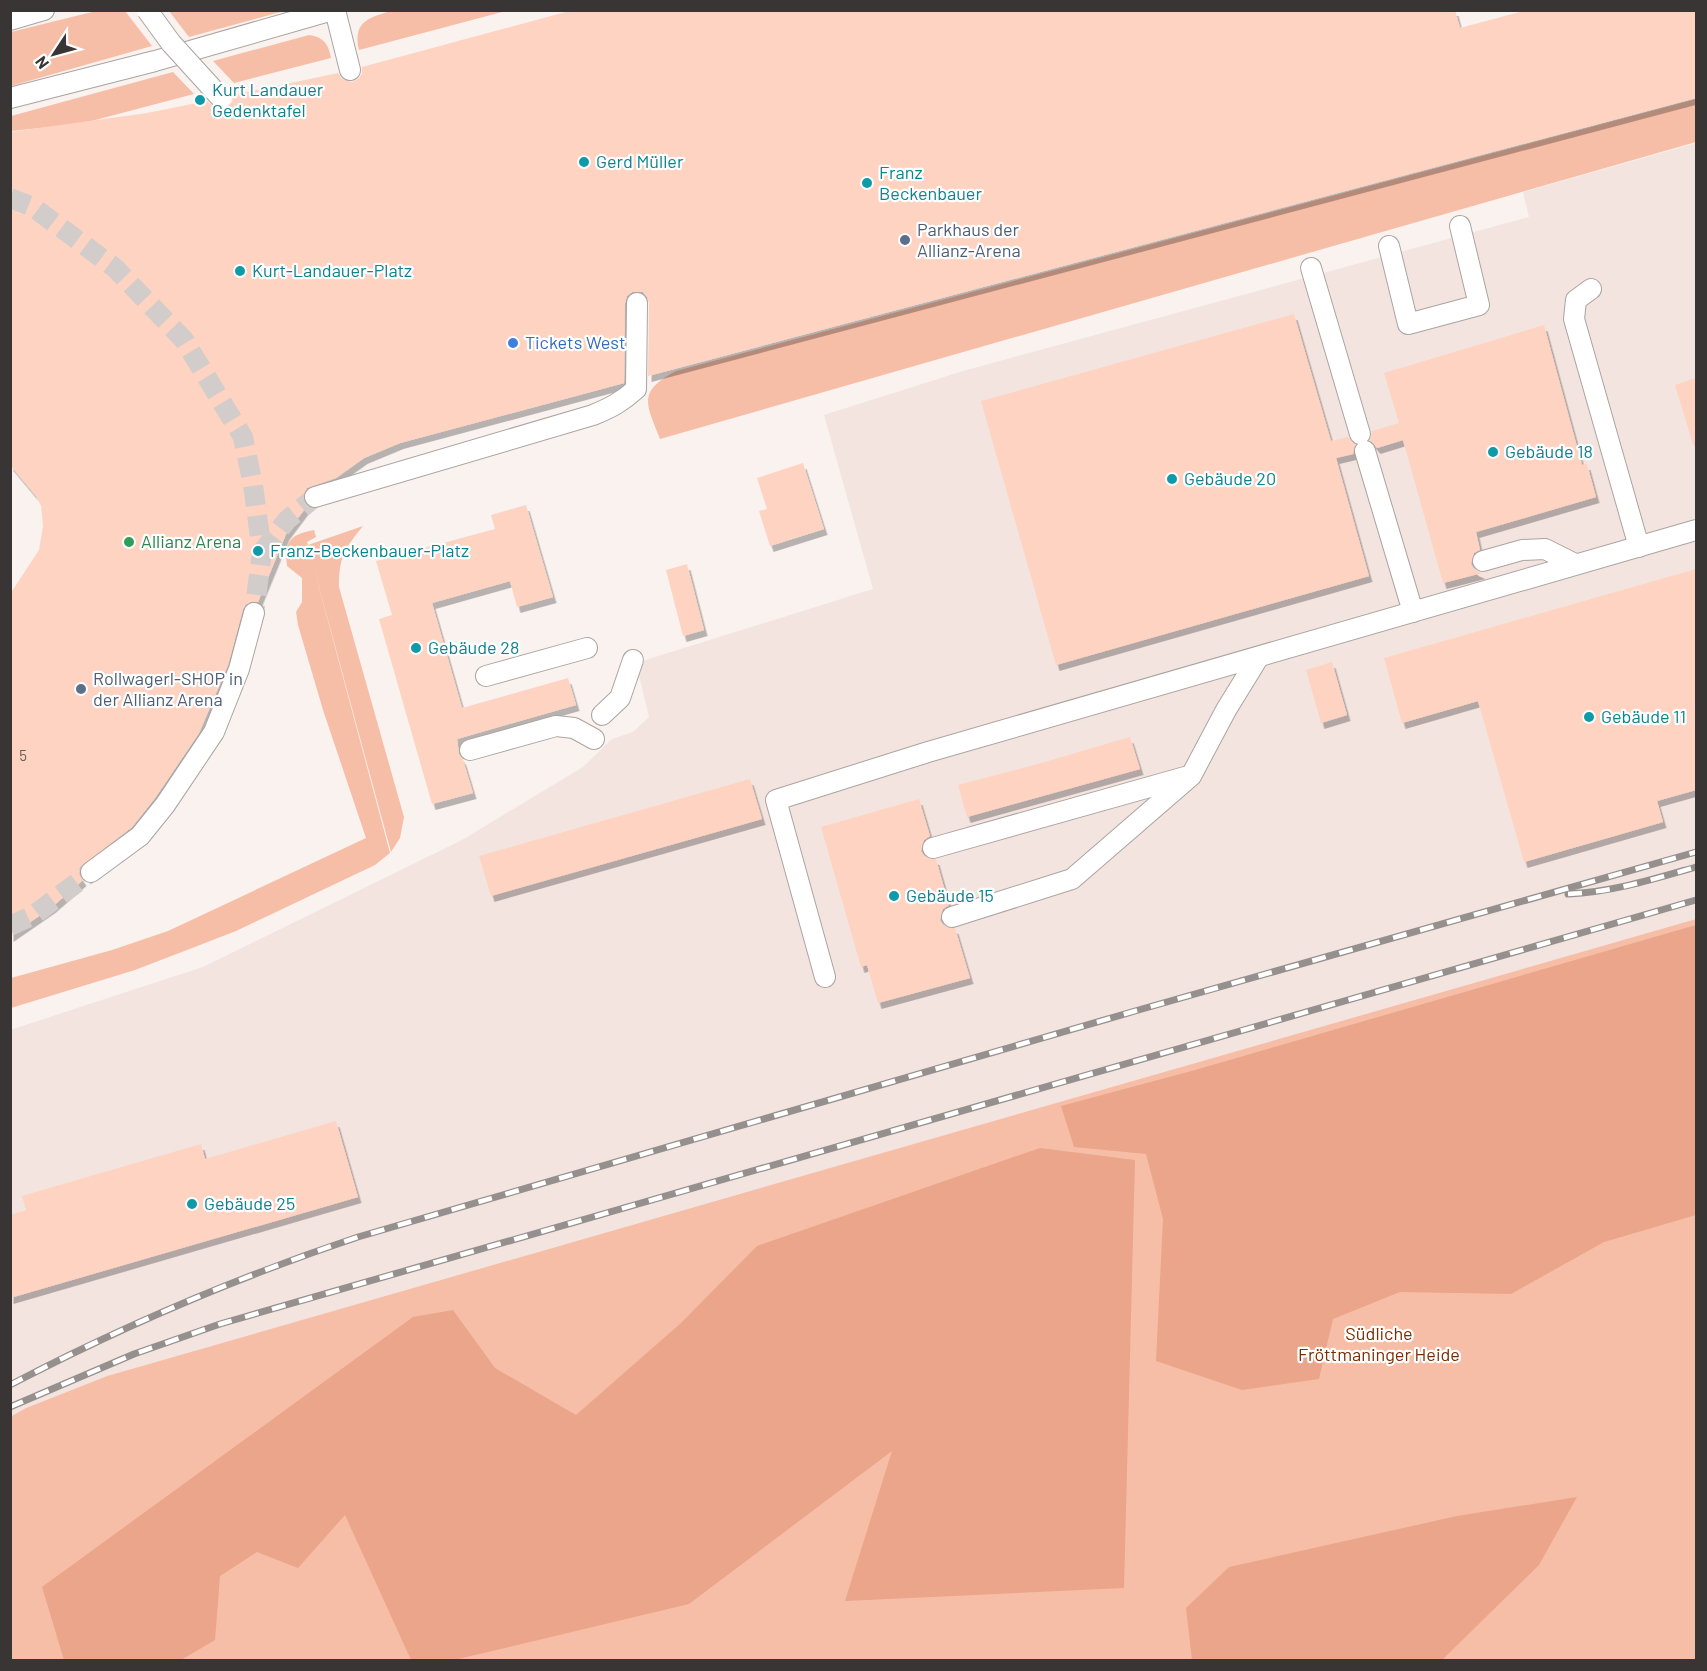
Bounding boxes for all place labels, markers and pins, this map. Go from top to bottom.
place label: Kurt Landauer Gedenktafel [212,78,324,121]
marker: Kurt Landauer Gedenktafel [193,93,207,107]
place label: Gerd Müller [596,150,684,172]
marker: Gerd Müller [577,155,591,169]
place label: Franz Beckenbauer [879,161,982,204]
marker: Franz Beckenbauer [860,176,874,190]
place label: Parkhaus der Allianz-Arena [917,218,1021,261]
marker: Parkhaus der Allianz-Arena [898,233,912,247]
place label: Kurt-Landauer-Platz [252,259,412,281]
marker: Kurt-Landauer-Platz [233,264,247,278]
place label: Tickets West [525,331,625,353]
marker: Tickets West [506,336,520,350]
place label: Gebäude 18 [1505,440,1593,462]
marker: Gebäude 18 [1486,445,1500,459]
place label: Gebäude 20 [1184,467,1276,489]
marker: Gebäude 20 [1165,472,1179,486]
place label: Allianz Arena [141,530,241,552]
marker: Allianz Arena [122,535,136,549]
place label: Franz-Beckenbauer-Platz [270,539,469,561]
marker: Franz-Beckenbauer-Platz [251,544,265,558]
place label: Gebäude 28 [428,636,519,658]
marker: Gebäude 28 [409,641,423,655]
place label: Rollwagerl-SHOP in der Allianz Arena [93,667,243,710]
marker: Rollwagerl-SHOP in der Allianz Arena [74,682,88,696]
place label: Gebäude 11 [1601,705,1686,727]
marker: Gebäude 11 [1582,710,1596,724]
place label: Gebäude 15 [906,884,994,906]
marker: Gebäude 15 [887,889,901,903]
place label: Gebäude 25 [204,1192,295,1214]
marker: Gebäude 25 [185,1197,199,1211]

